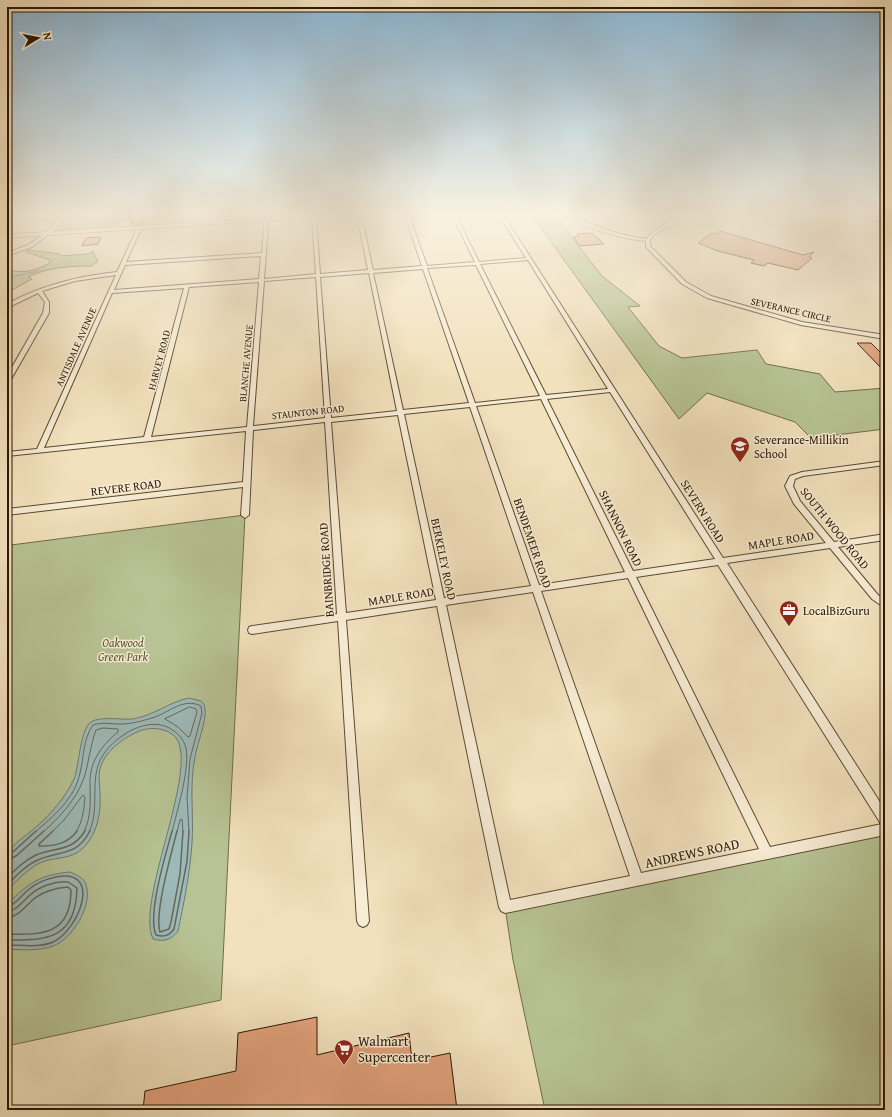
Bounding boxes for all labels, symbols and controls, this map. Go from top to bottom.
north arrow [18,18,58,58]
text: N [39,31,56,42]
street label: SEVERANCE CIRCLE [749,293,833,327]
street label: ANTISDALE AVENUE [52,305,100,389]
street label: BLANCHE AVENUE [235,324,257,402]
street label: HARVEY ROAD [144,328,174,392]
street label: STAUNTON ROAD [271,401,345,423]
place label: Severance-Millikin School [754,431,849,462]
school or university icon: Severance-Millikin School [729,435,751,463]
street label: REVERE ROAD [90,474,162,500]
street label: SEVERN ROAD [677,476,729,546]
street label: SOUTH WOOD ROAD [797,483,873,573]
street label: SHANNON ROAD [595,487,647,569]
street label: BENDEMEER ROAD [510,496,556,590]
street label: BERKELEY ROAD [427,517,461,601]
street label: BAINBRIDGE ROAD [314,522,338,618]
street label: MAPLE ROAD [747,526,815,554]
street label: MAPLE ROAD [367,582,435,610]
office icon: LocalBizGuru [778,599,800,627]
place label: LocalBizGuru [803,602,870,619]
park label: Oakwood Green Park [98,634,149,665]
street label: ANDREWS ROAD [643,833,741,873]
place label: Walmart Supercenter [358,1031,430,1067]
supermarket icon: Walmart Supercenter [333,1038,355,1066]

